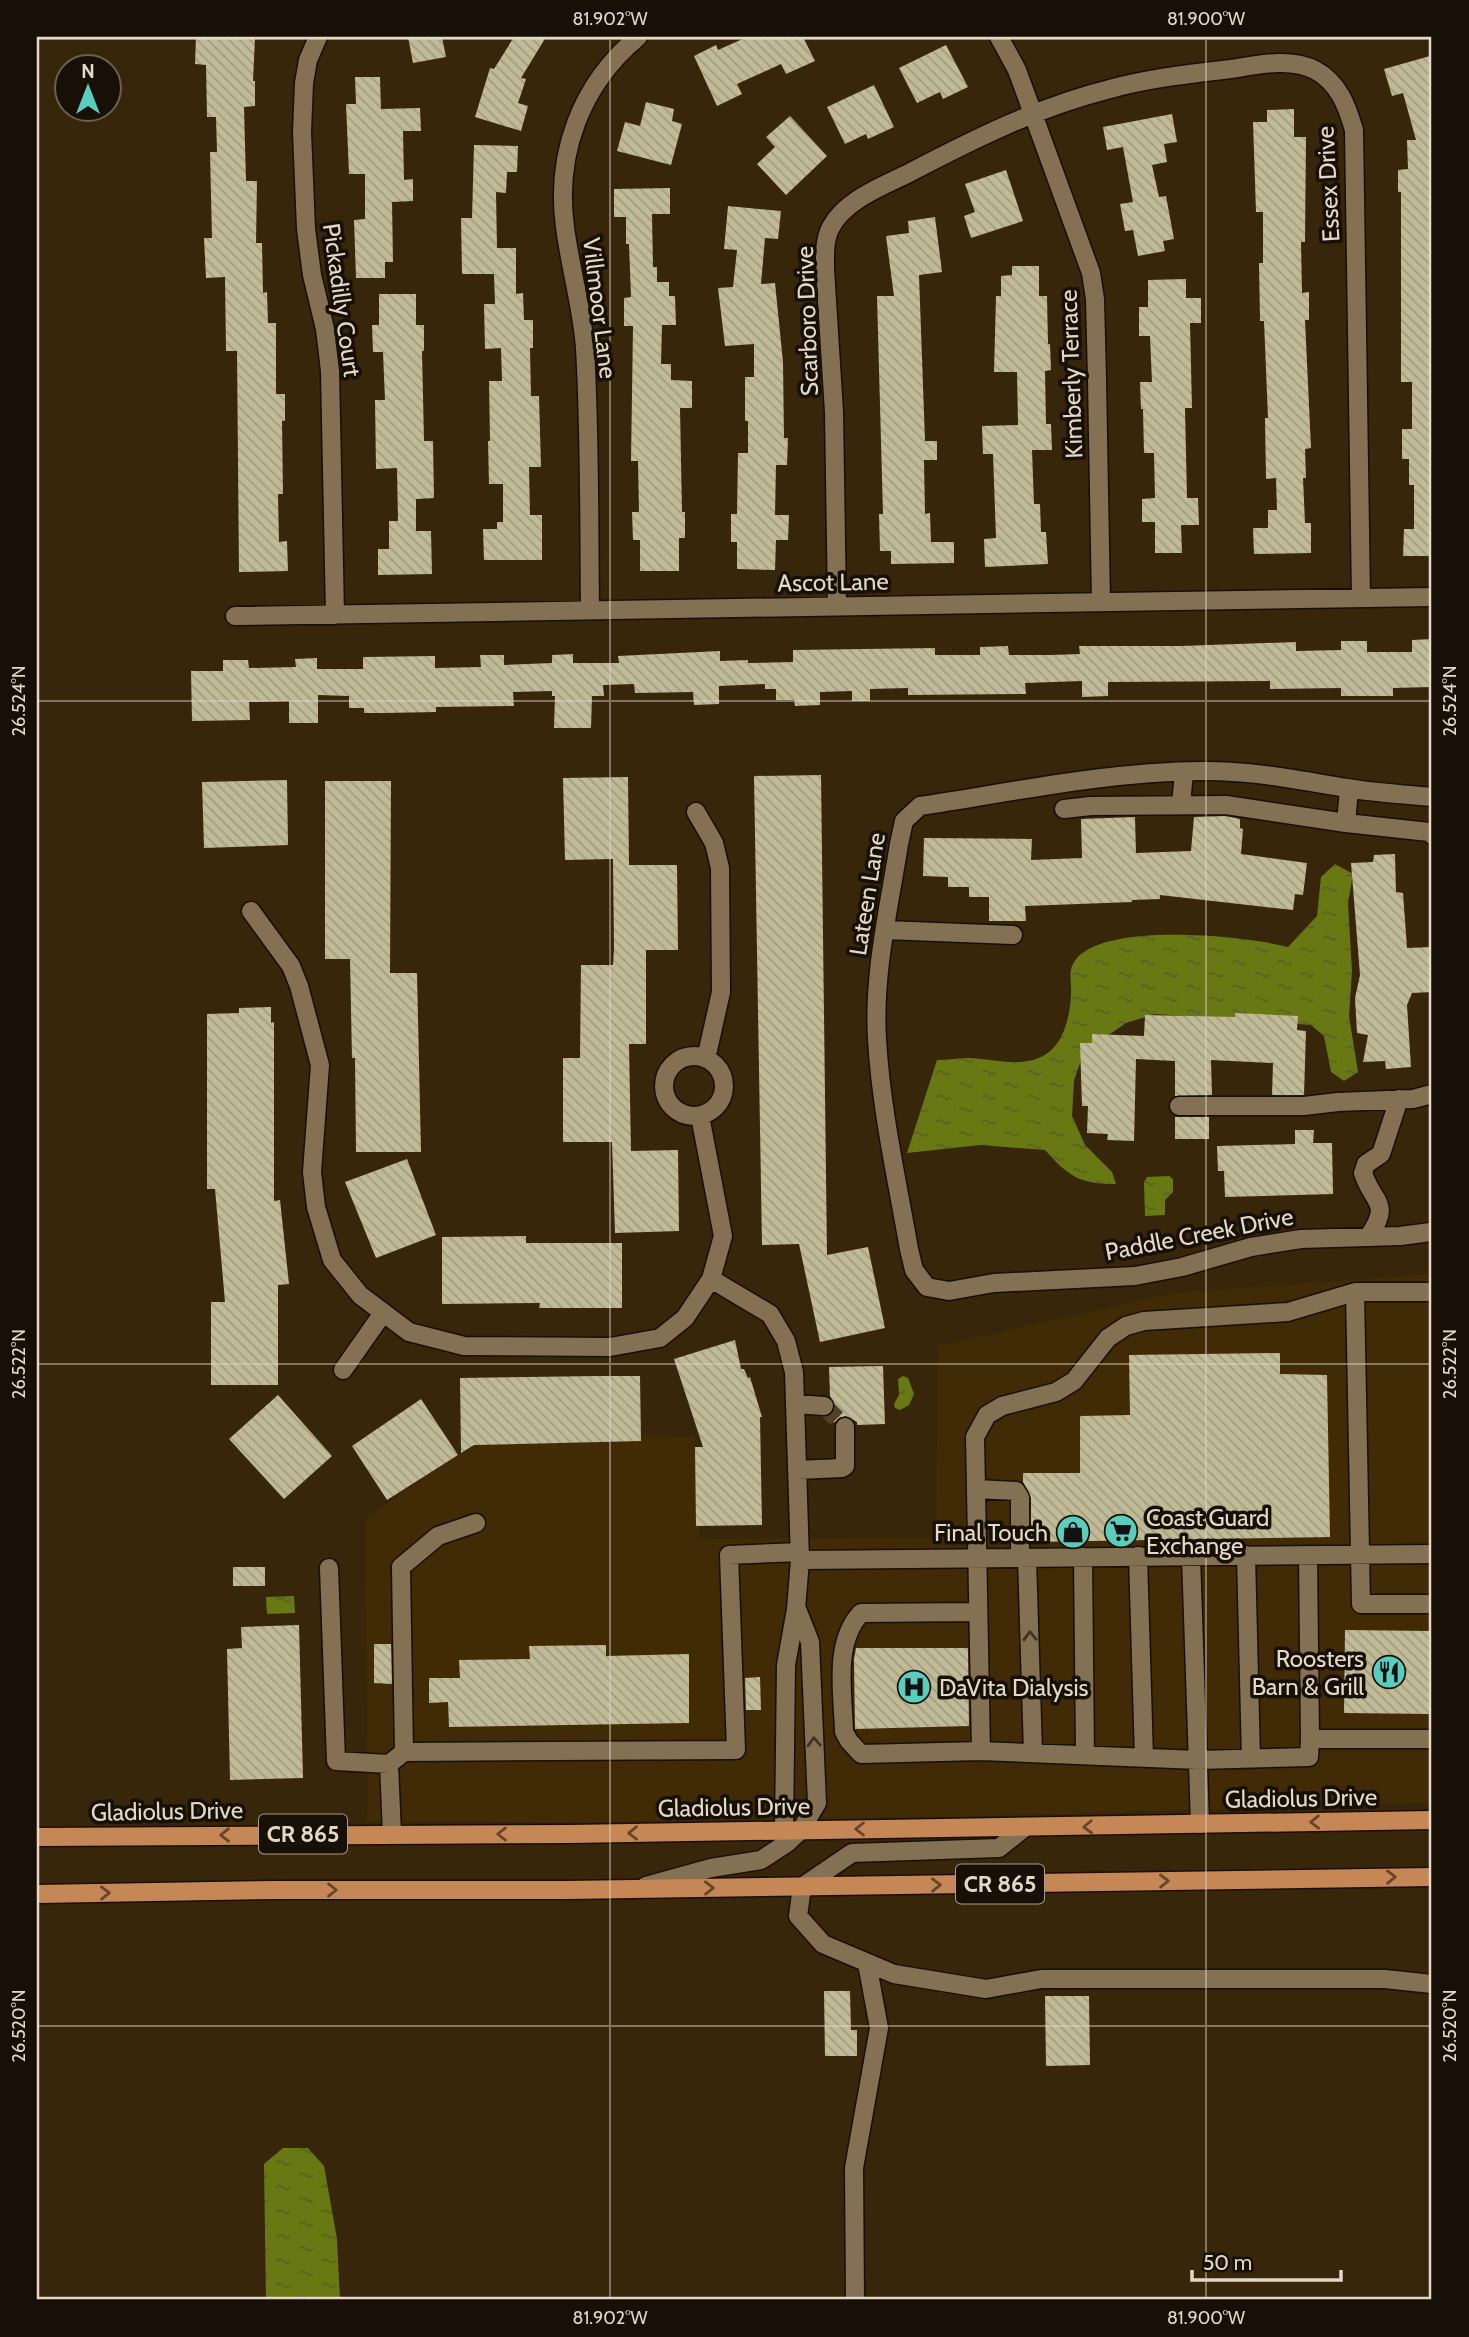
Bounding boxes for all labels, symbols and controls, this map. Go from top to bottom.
text: 81.902°W [572,8,648,30]
text: 81.900°W [1167,8,1245,30]
north arrow [52,52,122,122]
text: N [81,60,95,83]
street label: Essex Drive [1310,125,1346,243]
street label: Pickadilly Court [317,221,367,379]
street label: Villmoor Lane [577,236,623,380]
street label: Scarboro Drive [790,245,824,397]
street label: Kimberly Terrace [1054,289,1088,459]
street label: Ascot Lane [777,567,889,597]
text: 26.524°N [8,666,30,736]
text: 26.524°N [1439,666,1461,736]
street label: Lateen Lane [843,831,891,957]
street label: Paddle Creek Drive [1102,1202,1296,1266]
text: 26.522°N [8,1329,30,1399]
text: 26.522°N [1439,1329,1461,1399]
place label: Coast Guard Exchange [1146,1503,1269,1560]
supermarket icon: Coast Guard Exchange [1102,1512,1140,1550]
shop icon: Final Touch [1054,1513,1092,1551]
place label: Final Touch [934,1518,1048,1547]
one-way arrow [1022,1630,1037,1641]
place label: Roosters Barn & Grill [1252,1644,1364,1701]
restaurant icon: Roosters Barn & Grill [1370,1653,1408,1691]
hospital icon: DaVita Dialysis [895,1668,933,1706]
place label: DaVita Dialysis [939,1673,1088,1702]
one-way arrow [807,1736,822,1747]
street label: Gladiolus Drive [1225,1782,1377,1814]
street label: Gladiolus Drive [658,1791,810,1823]
street label: Gladiolus Drive [91,1795,243,1827]
road number: CR 865 [259,1814,347,1854]
one-way arrow [1309,1814,1320,1830]
one-way arrow [1082,1819,1093,1834]
one-way arrow [854,1821,865,1837]
one-way arrow [627,1825,637,1841]
one-way arrow [496,1826,506,1842]
one-way arrow [219,1827,230,1842]
road number: CR 865 [956,1865,1044,1904]
one-way arrow [1386,1870,1397,1885]
one-way arrow [1159,1873,1170,1889]
one-way arrow [931,1877,942,1892]
one-way arrow [704,1880,715,1896]
one-way arrow [328,1882,338,1898]
one-way arrow [100,1885,111,1901]
text: 26.520°N [8,1989,30,2063]
text: 26.520°N [1439,1989,1461,2063]
scale bar [1192,2239,1341,2283]
text: 50 m [1203,2250,1252,2275]
text: 81.902°W [572,2307,648,2329]
text: 81.900°W [1167,2307,1245,2329]

